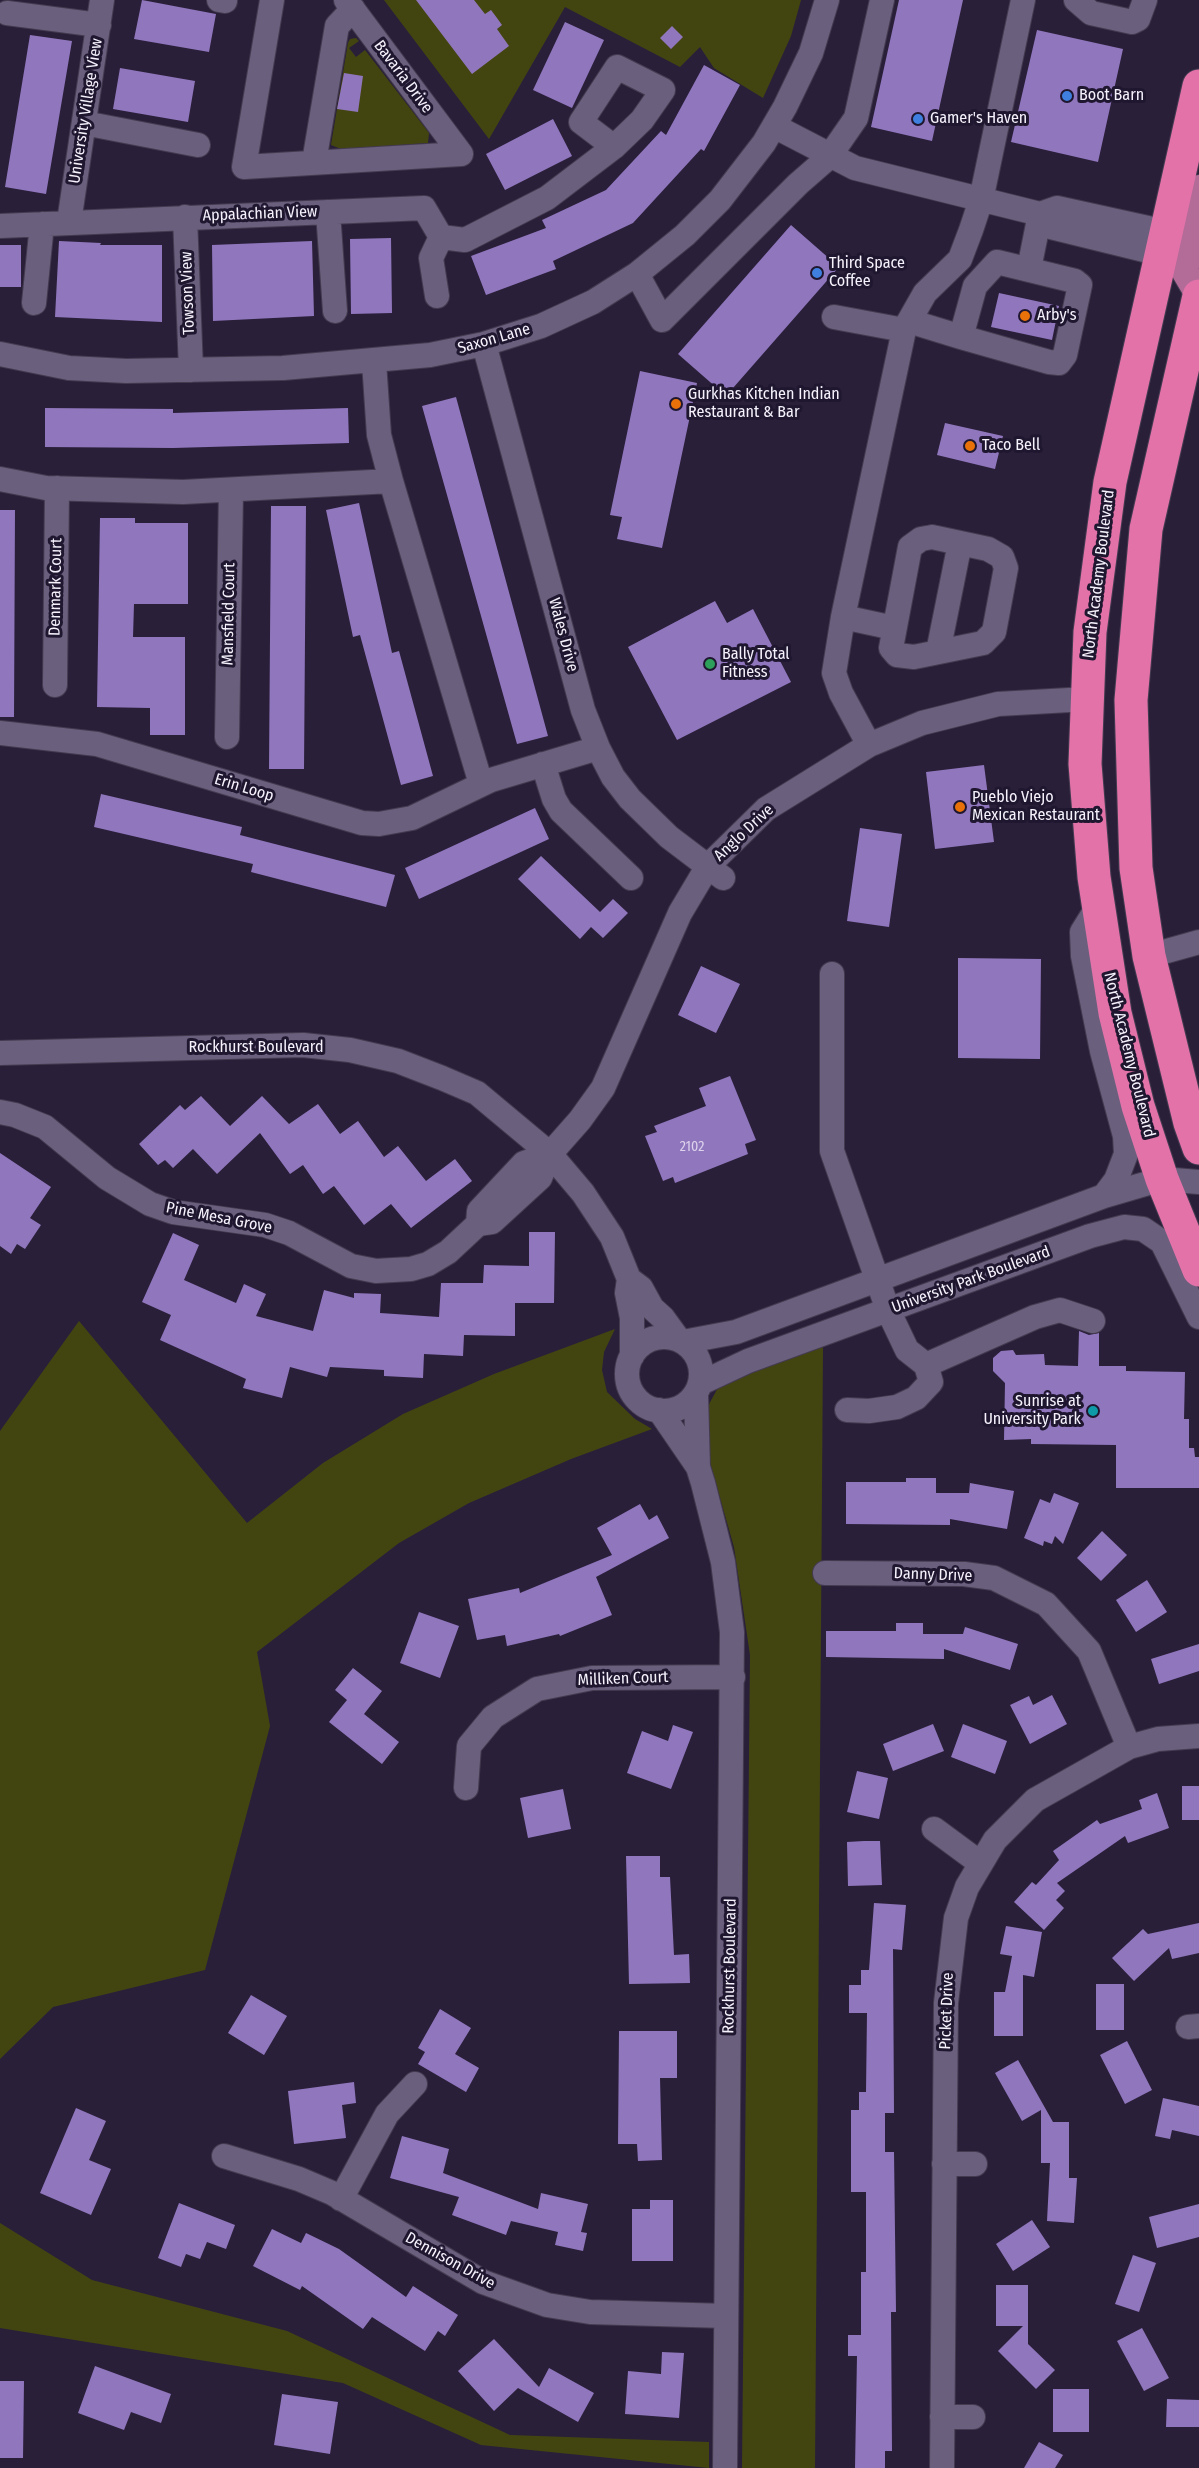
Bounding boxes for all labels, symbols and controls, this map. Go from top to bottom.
street label: University Village View [65,37,107,185]
street label: Bavaria Drive [369,37,437,117]
place label: Boot Barn [1079,86,1144,106]
marker: Boot Barn [1060,89,1074,103]
place label: Gamer's Haven [930,109,1027,129]
marker: Gamer's Haven [911,112,925,126]
street label: Appalachian View [202,202,318,226]
street label: Towson View [177,251,199,335]
place label: Third Space Coffee [829,254,905,292]
marker: Third Space Coffee [810,266,824,280]
place label: Arby's [1037,306,1076,326]
marker: Arby's [1018,309,1032,323]
street label: Saxon Lane [456,320,532,358]
place label: Gurkhas Kitchen Indian Restaurant & Bar [688,385,840,423]
marker: Gurkhas Kitchen Indian Restaurant & Bar [669,397,683,411]
place label: Taco Bell [982,436,1040,456]
marker: Taco Bell [963,439,977,453]
street label: North Academy Boulevard [1079,489,1119,659]
street label: Denmark Court [46,538,66,636]
street label: Mansfield Court [219,563,239,665]
street label: Wales Drive [544,596,582,674]
place label: Bally Total Fitness [722,645,790,683]
marker: Bally Total Fitness [703,657,717,671]
street label: Erin Loop [212,770,276,806]
place label: Pueblo Viejo Mexican Restaurant [972,788,1100,826]
marker: Pueblo Viejo Mexican Restaurant [953,800,967,814]
street label: Anglo Drive [710,801,778,865]
street label: North Academy Boulevard [1099,970,1159,1140]
street label: Rockhurst Boulevard [188,1038,324,1058]
house number: 2102 [680,1139,704,1155]
street label: Pine Mesa Grove [164,1198,274,1238]
street label: University Park Boulevard [889,1242,1053,1318]
place label: Sunrise at University Park [983,1392,1081,1430]
marker: Sunrise at University Park [1086,1404,1100,1418]
street label: Danny Drive [893,1564,973,1586]
street label: Milliken Court [577,1668,669,1690]
street label: Rockhurst Boulevard [719,1898,741,2034]
street label: Picket Drive [936,1972,958,2050]
street label: Dennison Drive [402,2229,498,2293]

